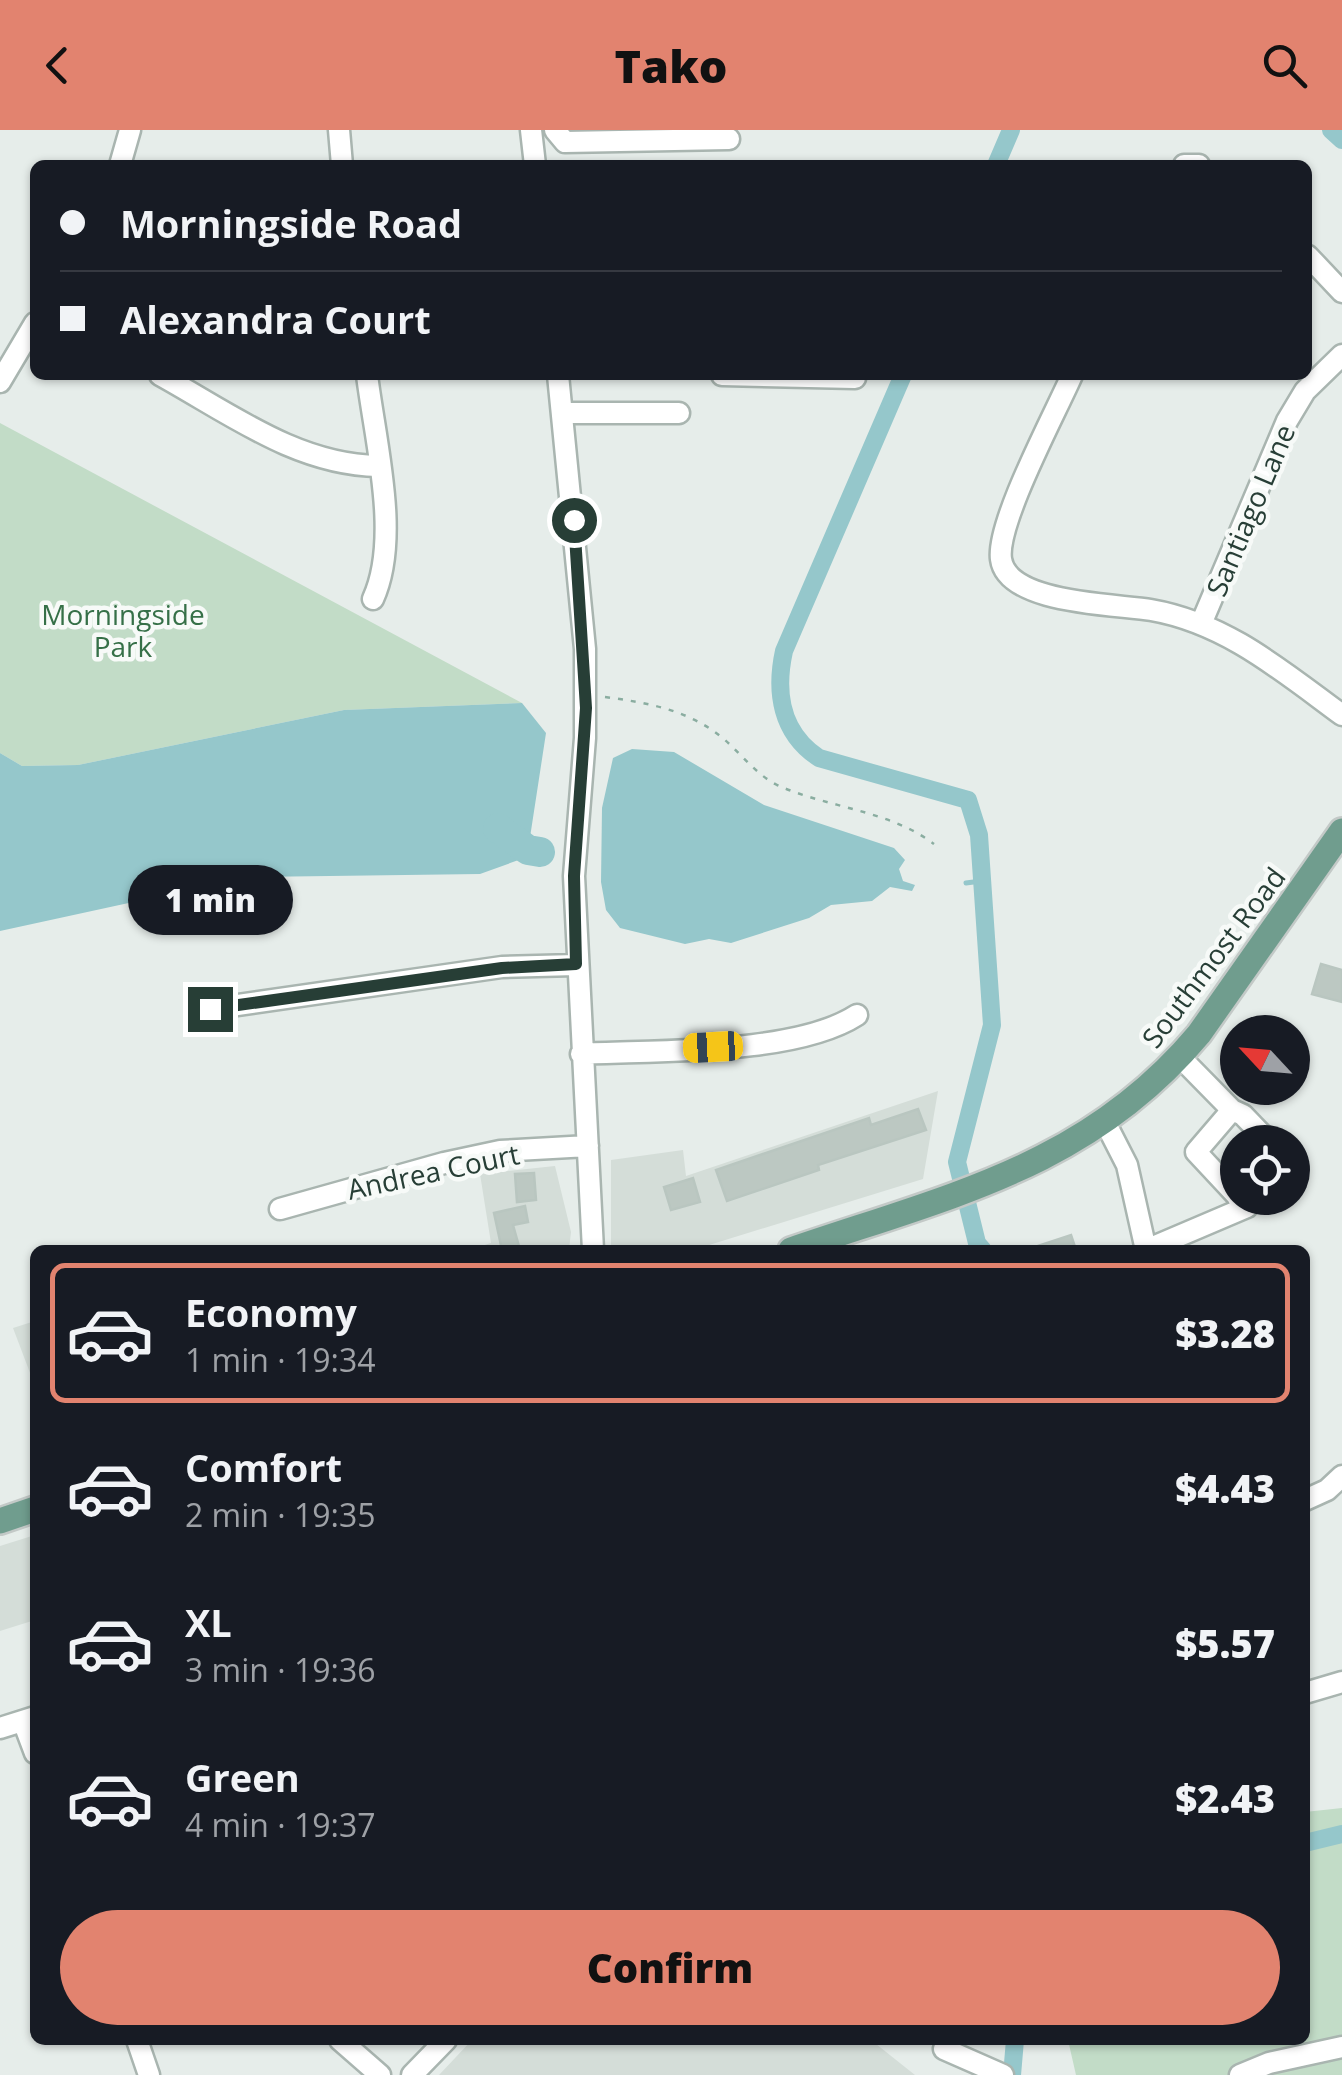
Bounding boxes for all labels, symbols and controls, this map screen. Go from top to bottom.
text: Tako [615,35,727,96]
icon: back [30,38,85,93]
icon: search [1257,38,1312,93]
text: Morningside Road [120,197,462,249]
text: Alexandra Court [120,293,431,345]
street label: Santiago Lane [1197,418,1303,602]
route start [552,498,597,543]
park label: Morningside Park [41,595,205,665]
street label: Southmost Road [1133,859,1293,1055]
callout: 1 min [128,864,292,934]
text: 1 min [165,878,256,921]
route end [188,987,233,1032]
north arrow [1220,1015,1310,1105]
map controls [1220,1015,1310,1215]
car [682,1030,744,1064]
button: locate [1220,1125,1310,1215]
street label: Andrea Court [343,1134,523,1208]
text: Economy [185,1286,357,1338]
icon: car [65,1288,155,1378]
text: $3.28 [1175,1307,1275,1359]
text: 1 min · 19:34 [185,1338,376,1381]
text: Comfort [185,1441,342,1493]
icon: car [65,1443,155,1533]
text: $4.43 [1175,1462,1275,1514]
text: 2 min · 19:35 [185,1493,376,1536]
text: XL [185,1596,232,1648]
icon: car [65,1598,155,1688]
text: $5.57 [1175,1617,1275,1669]
text: 3 min · 19:36 [185,1648,376,1691]
text: Green [185,1751,300,1803]
icon: car [65,1753,155,1843]
text: $2.43 [1175,1772,1275,1824]
text: 4 min · 19:37 [185,1803,376,1846]
button: Confirm [60,1910,1280,2025]

